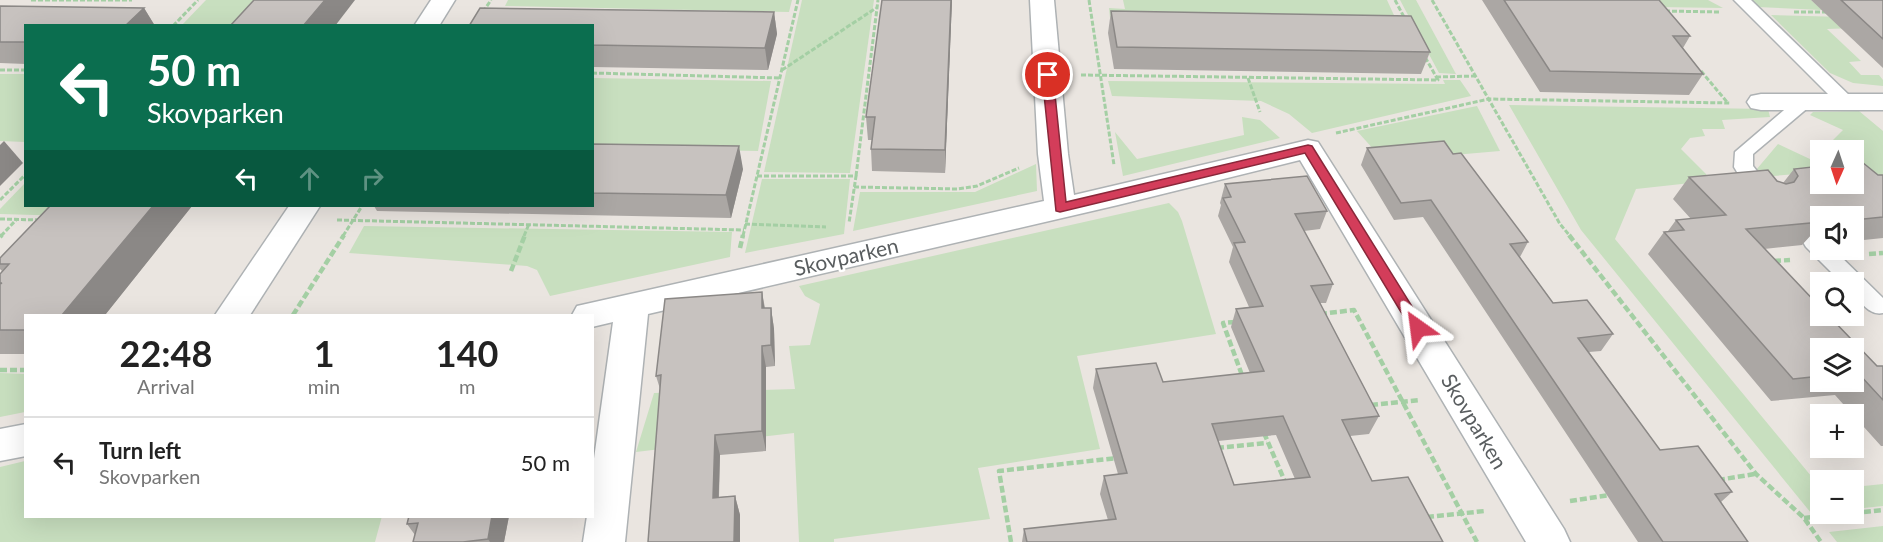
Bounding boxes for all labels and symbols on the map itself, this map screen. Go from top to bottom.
pin [1022,49,1073,100]
north arrow [1810,140,1864,194]
street label: Skovparken [791,232,901,280]
position arrow [1386,296,1450,360]
street label: Skovparken [1437,369,1513,473]

